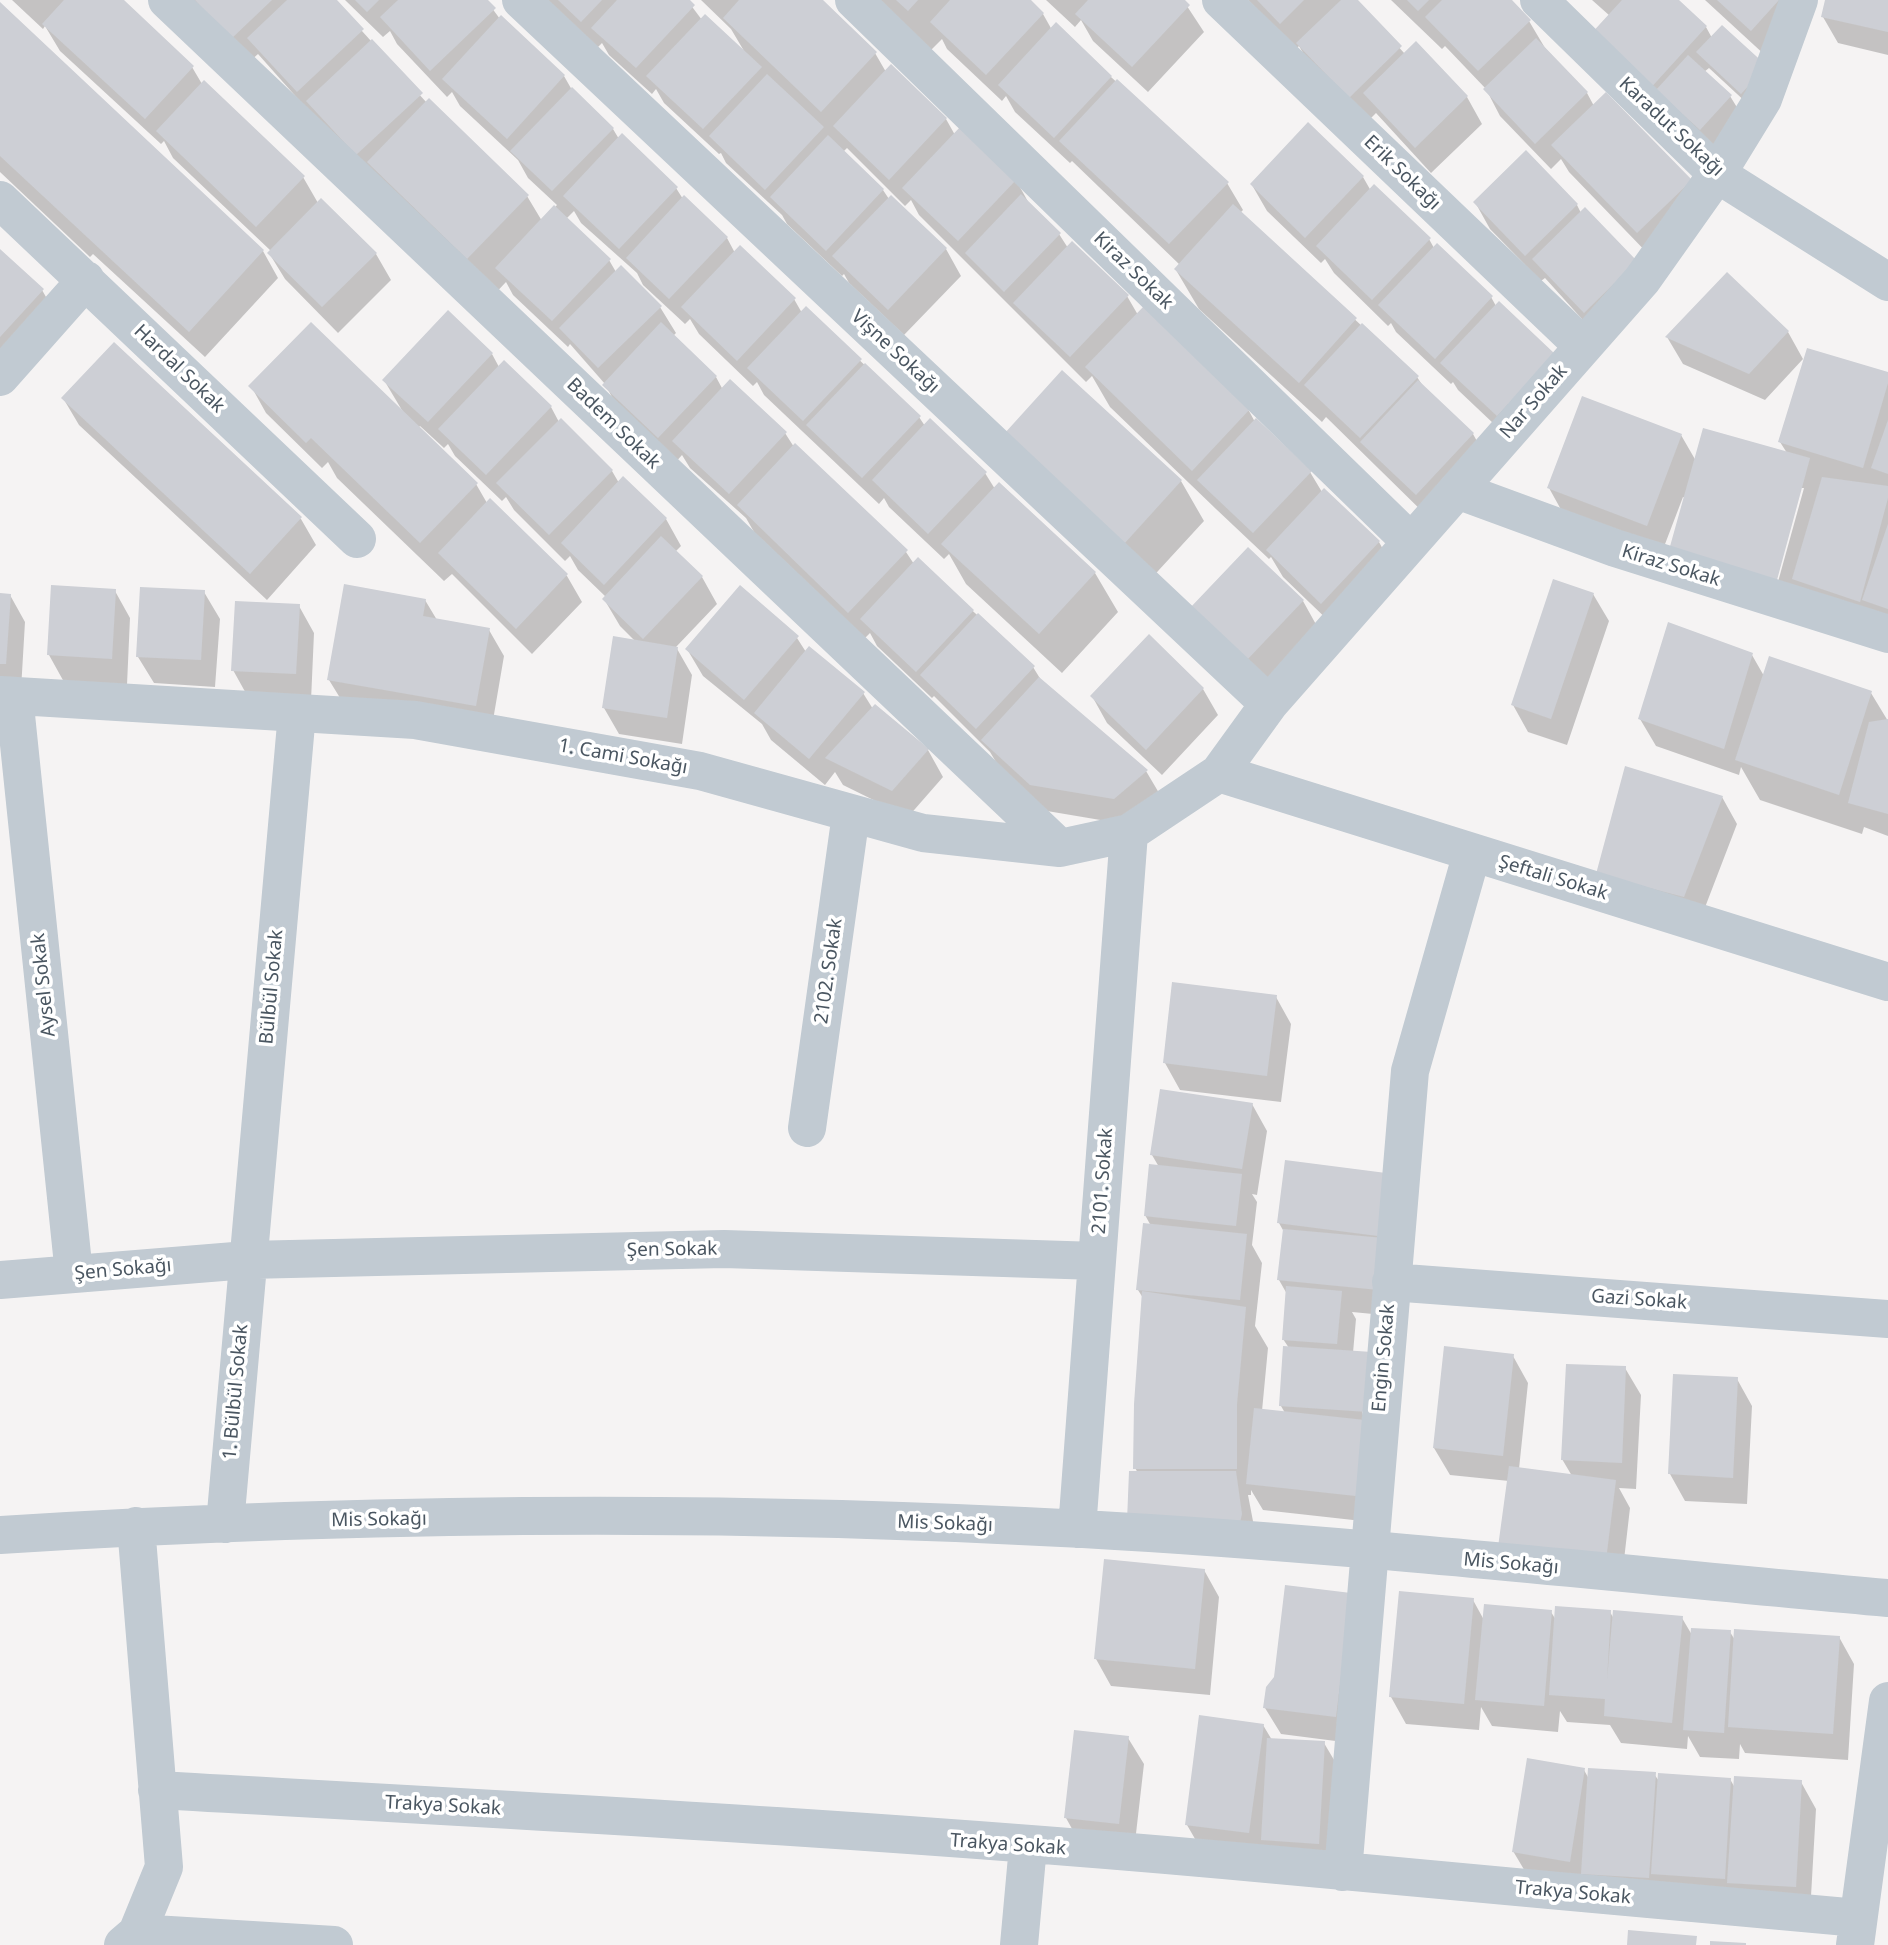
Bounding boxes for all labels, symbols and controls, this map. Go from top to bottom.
street label: Karadut Sokağı [1614,73,1728,181]
street label: Erik Sokağı [1359,131,1445,215]
street label: Kiraz Sokak [1089,228,1177,314]
street label: Vişne Sokağı [846,305,944,399]
street label: Hardal Sokak [129,320,229,418]
street label: Nar Sokak [1496,360,1572,444]
street label: Badem Sokak [562,374,664,474]
street label: Kiraz Sokak [1619,540,1723,592]
street label: 1. Cami Sokağı [557,734,689,780]
street label: Şeftali Sokak [1496,851,1610,905]
street label: 2102. Sokak [810,917,848,1025]
street label: Bülbül Sokak [256,929,288,1045]
street label: Aysel Sokak [27,932,61,1038]
street label: 2101. Sokak [1088,1127,1118,1235]
street label: Şen Sokak [626,1238,718,1262]
street label: Şen Sokağı [74,1254,172,1286]
street label: Gazi Sokak [1590,1285,1688,1315]
street label: Engin Sokak [1368,1303,1400,1413]
street label: 1. Bülbül Sokak [219,1323,253,1461]
street label: Mis Sokağı [331,1508,427,1532]
street label: Mis Sokağı [897,1511,993,1537]
street label: Mis Sokağı [1462,1548,1560,1580]
street label: Trakya Sokak [384,1792,502,1820]
street label: Trakya Sokak [949,1830,1067,1860]
street label: Trakya Sokak [1514,1877,1632,1909]

